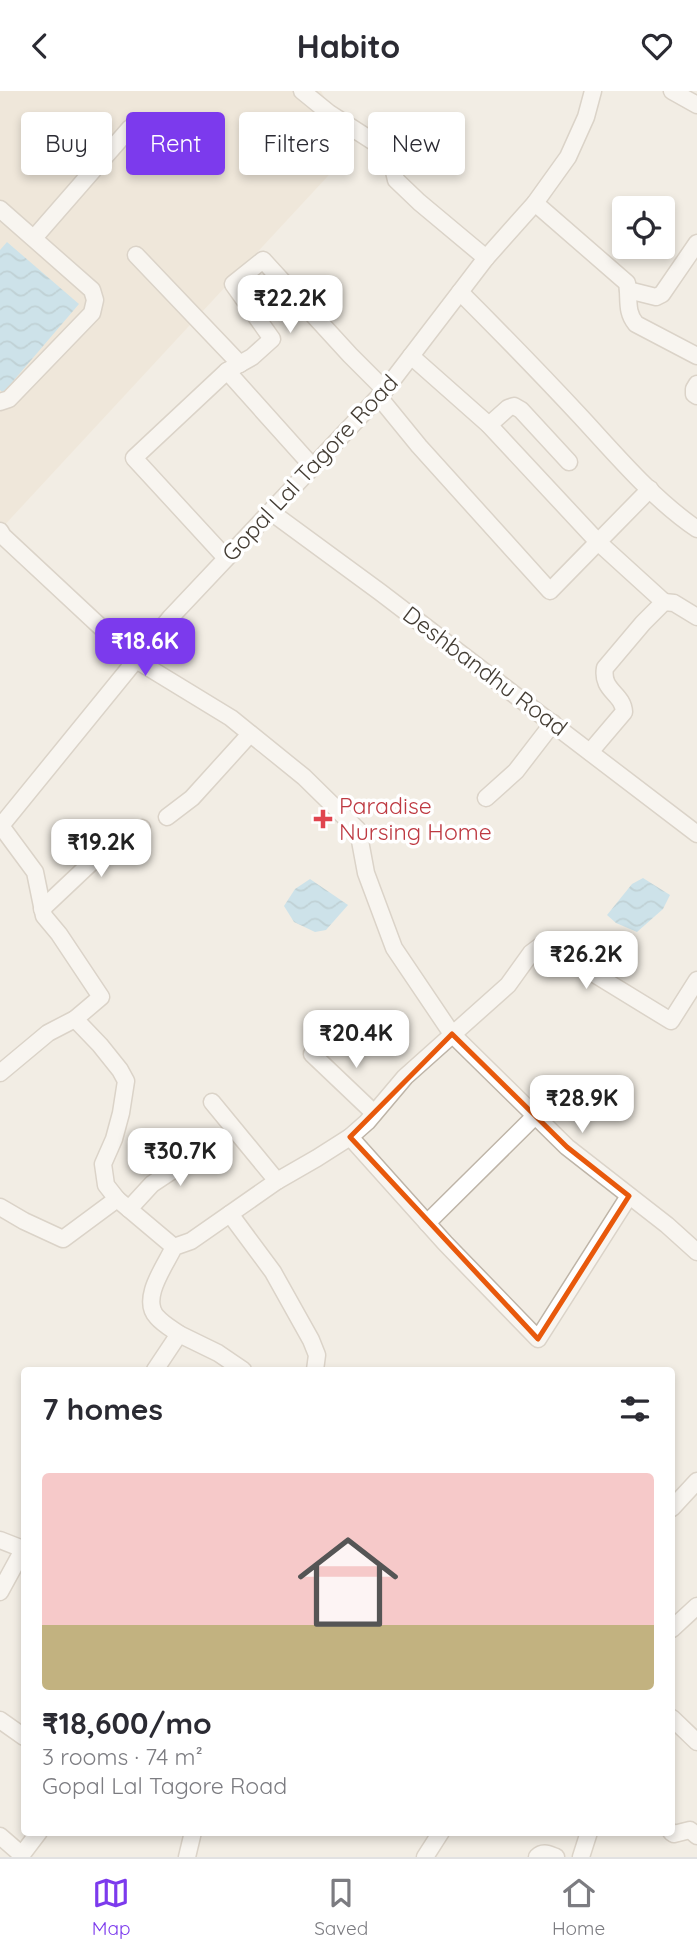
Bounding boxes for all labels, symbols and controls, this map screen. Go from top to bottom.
text: Habito [297,26,400,66]
icon: back [21,27,59,65]
icon: heart [638,27,676,65]
chip: Buy [21,112,112,175]
chip: Rent [126,112,225,175]
chip: Filters [239,112,354,175]
chip: New [368,112,465,175]
map controls [612,196,675,259]
button: locate [612,196,675,259]
pin: ₹22.2K [233,275,347,335]
text: ₹22.2K [254,283,326,312]
street label: Gopal Lal Tagore Road [215,368,404,567]
street label: Deshbandhu Road [397,599,573,742]
pin: ₹18.6K [88,619,202,678]
text: ₹18.6K [111,626,179,655]
place label: Paradise Nursing Home [339,791,492,846]
marker: Paradise Nursing Home [313,809,333,829]
pin: ₹19.2K [44,819,158,879]
text: ₹19.2K [67,827,135,856]
pin: ₹26.2K [529,932,643,991]
text: ₹26.2K [550,939,622,968]
pin: ₹20.4K [299,1011,413,1070]
text: ₹20.4K [319,1018,393,1047]
pin: ₹28.9K [525,1075,639,1135]
text: ₹28.9K [546,1083,618,1112]
pin: ₹30.7K [123,1129,237,1188]
text: ₹30.7K [144,1136,216,1165]
text: 7 homes [42,1390,163,1428]
icon: filters [616,1390,654,1428]
icon: home [285,1519,411,1645]
text: ₹18,600/mo [42,1704,212,1742]
text: 3 rooms · 74 m² [42,1742,203,1771]
text: Gopal Lal Tagore Road [42,1771,287,1800]
tab: Map [92,1874,131,1940]
tab: Saved [314,1874,368,1940]
tab: Home [552,1874,605,1940]

